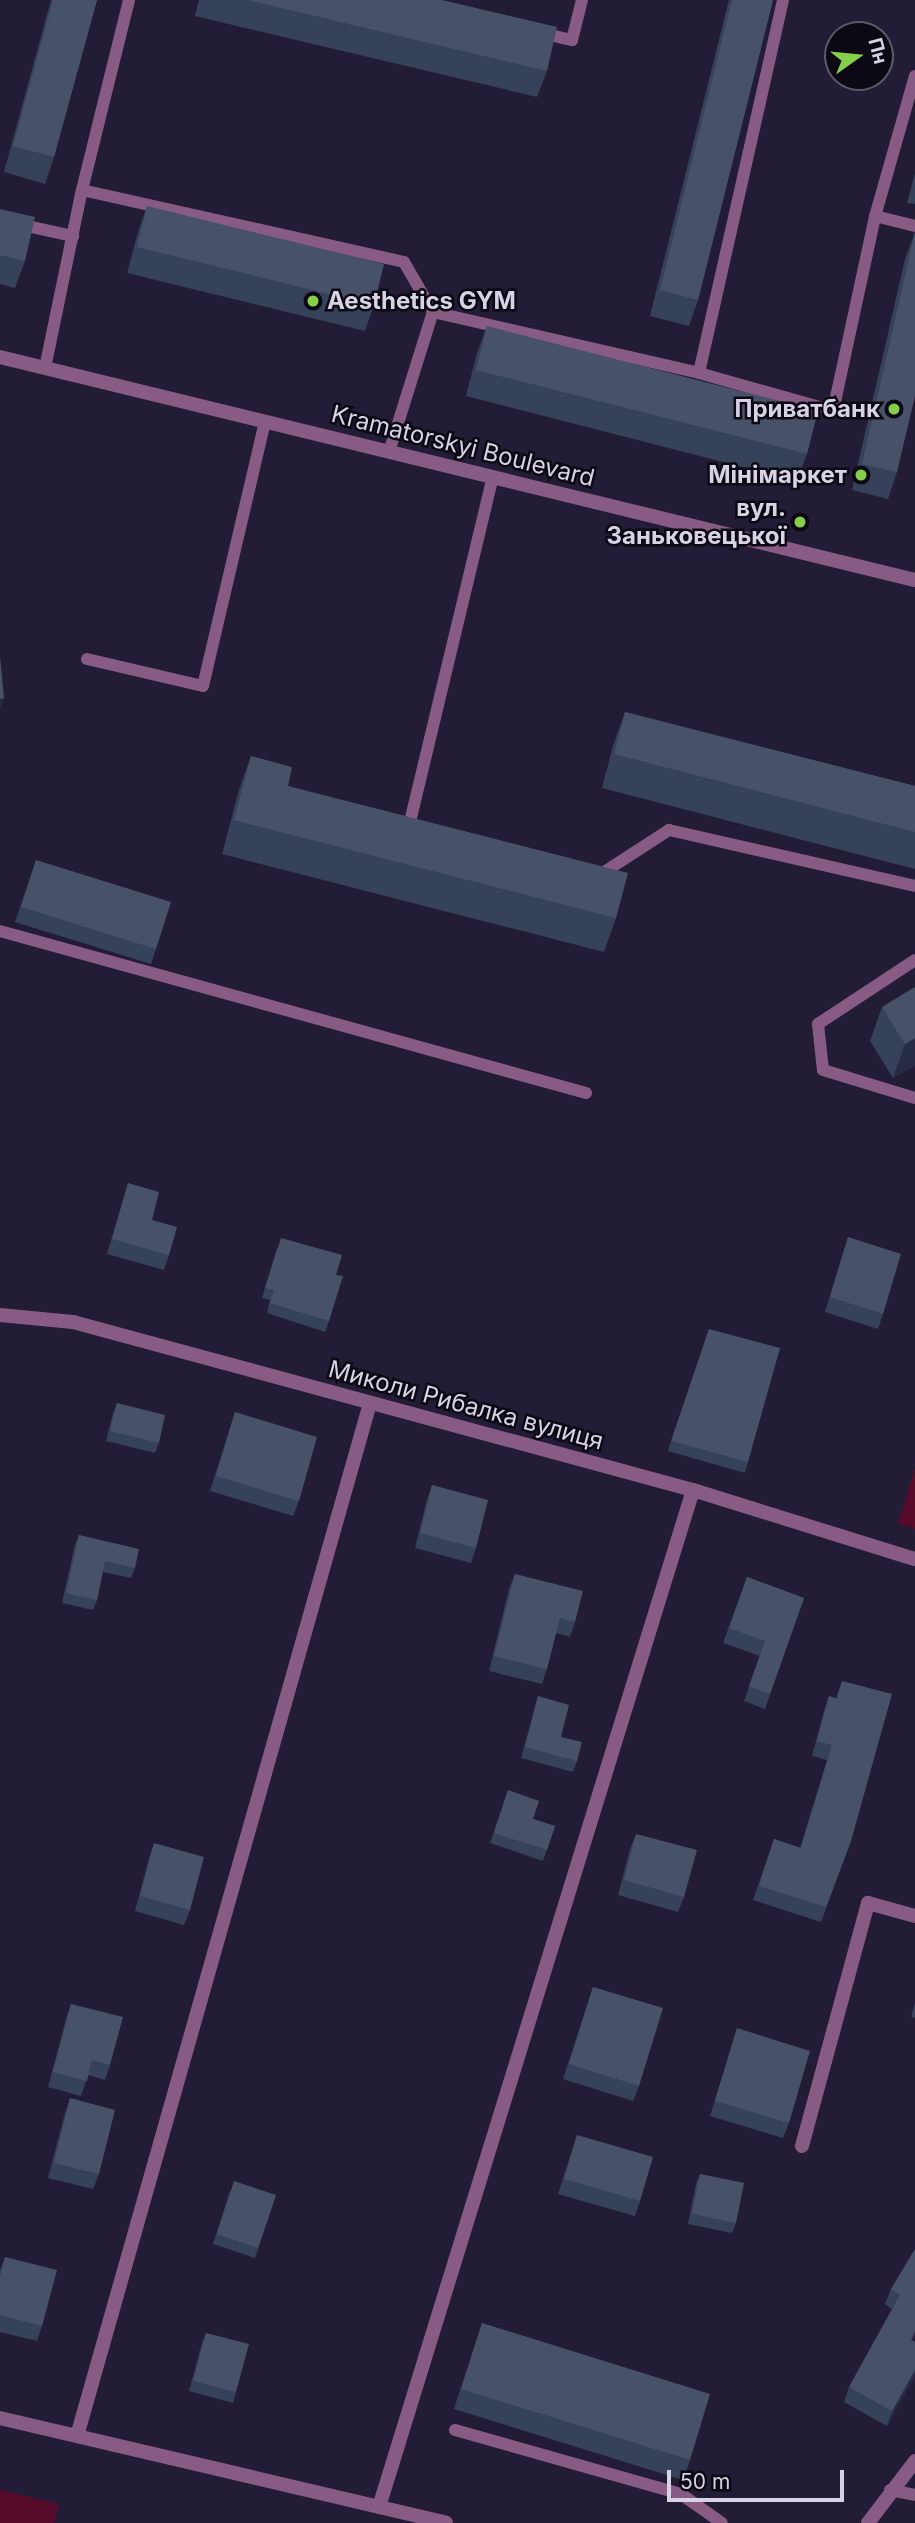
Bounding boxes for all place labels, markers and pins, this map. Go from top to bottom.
place label: Aesthetics GYM [327,287,516,315]
marker: Aesthetics GYM [305,293,321,309]
place label: Приватбанк [734,395,880,423]
marker: Приватбанк [886,401,902,417]
place label: Мінімаркет [708,461,847,489]
marker: Мінімаркет [853,467,869,483]
place label: вул. Заньковецької [607,494,786,550]
marker: вул. Заньковецької [792,514,808,530]

